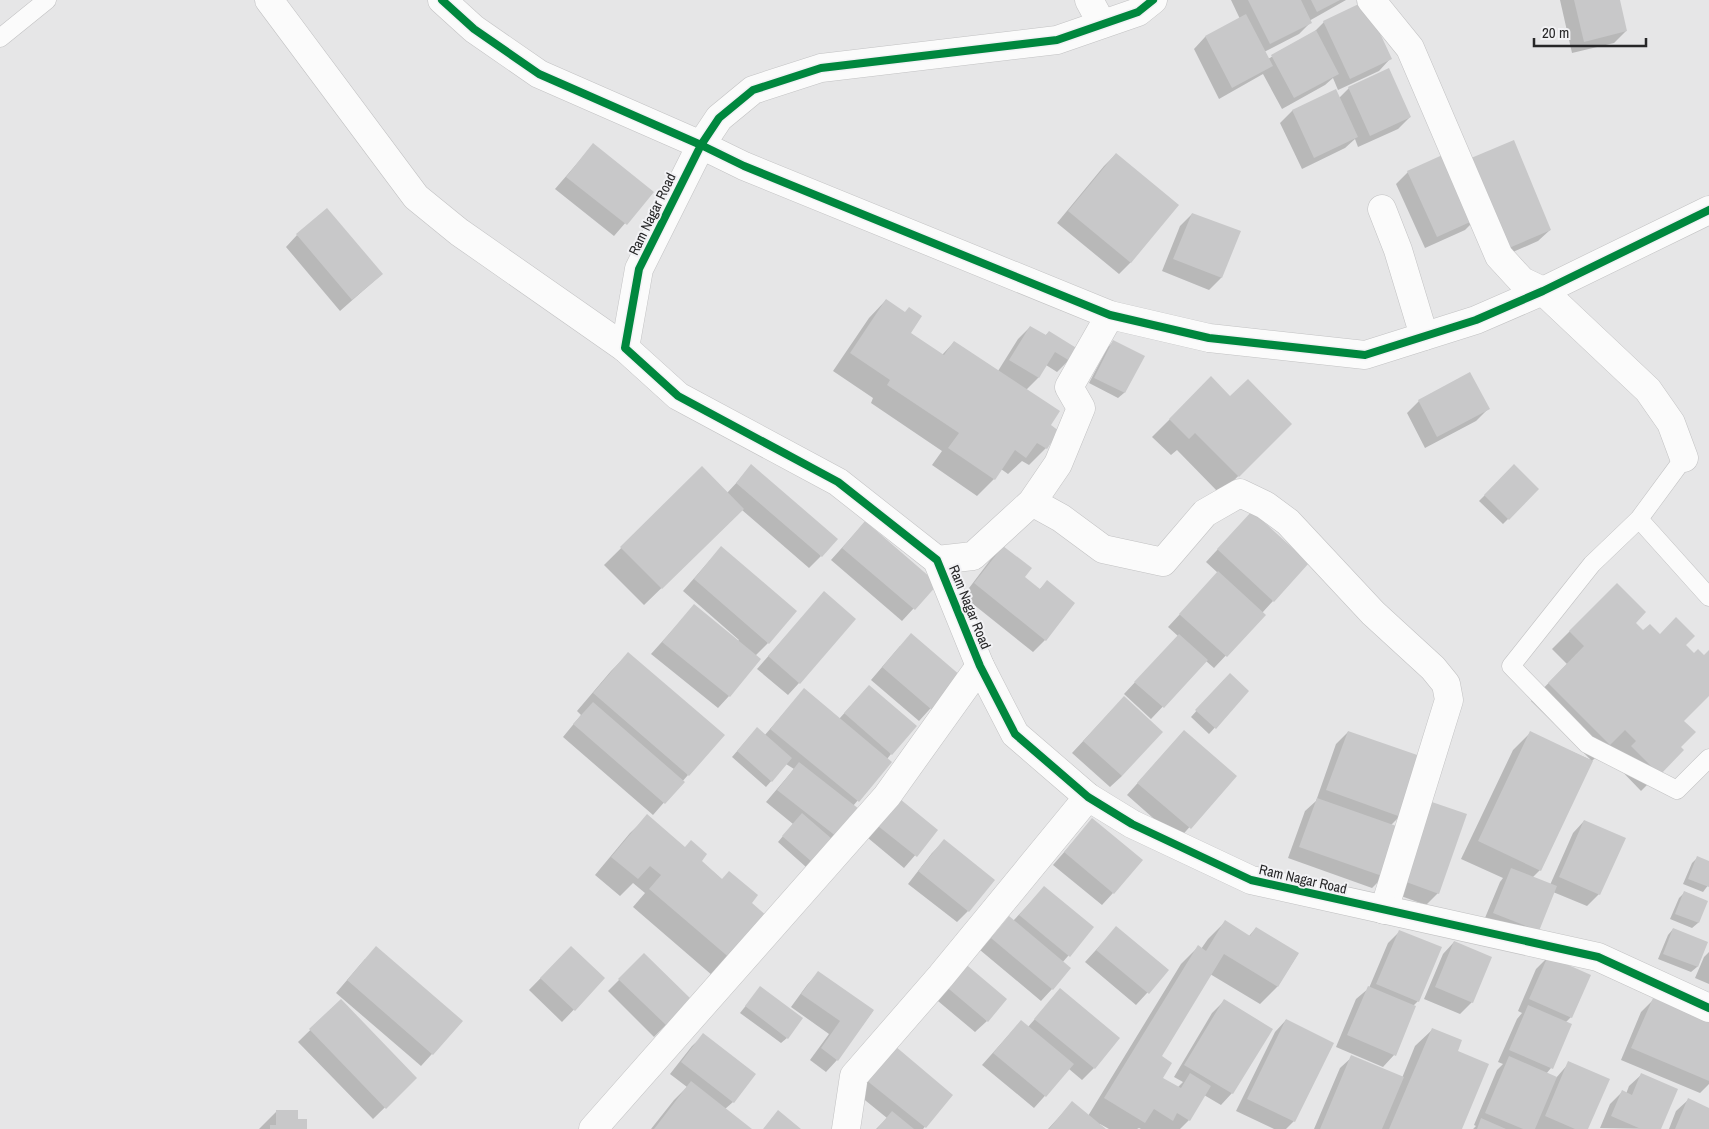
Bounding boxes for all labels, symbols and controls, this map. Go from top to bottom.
scale bar [1534,15,1646,47]
text: 20 m [1542,22,1569,43]
street label: Ram Nagar Road [624,170,680,258]
street label: Ram Nagar Road [945,562,995,652]
street label: Ram Nagar Road [1257,860,1349,898]

